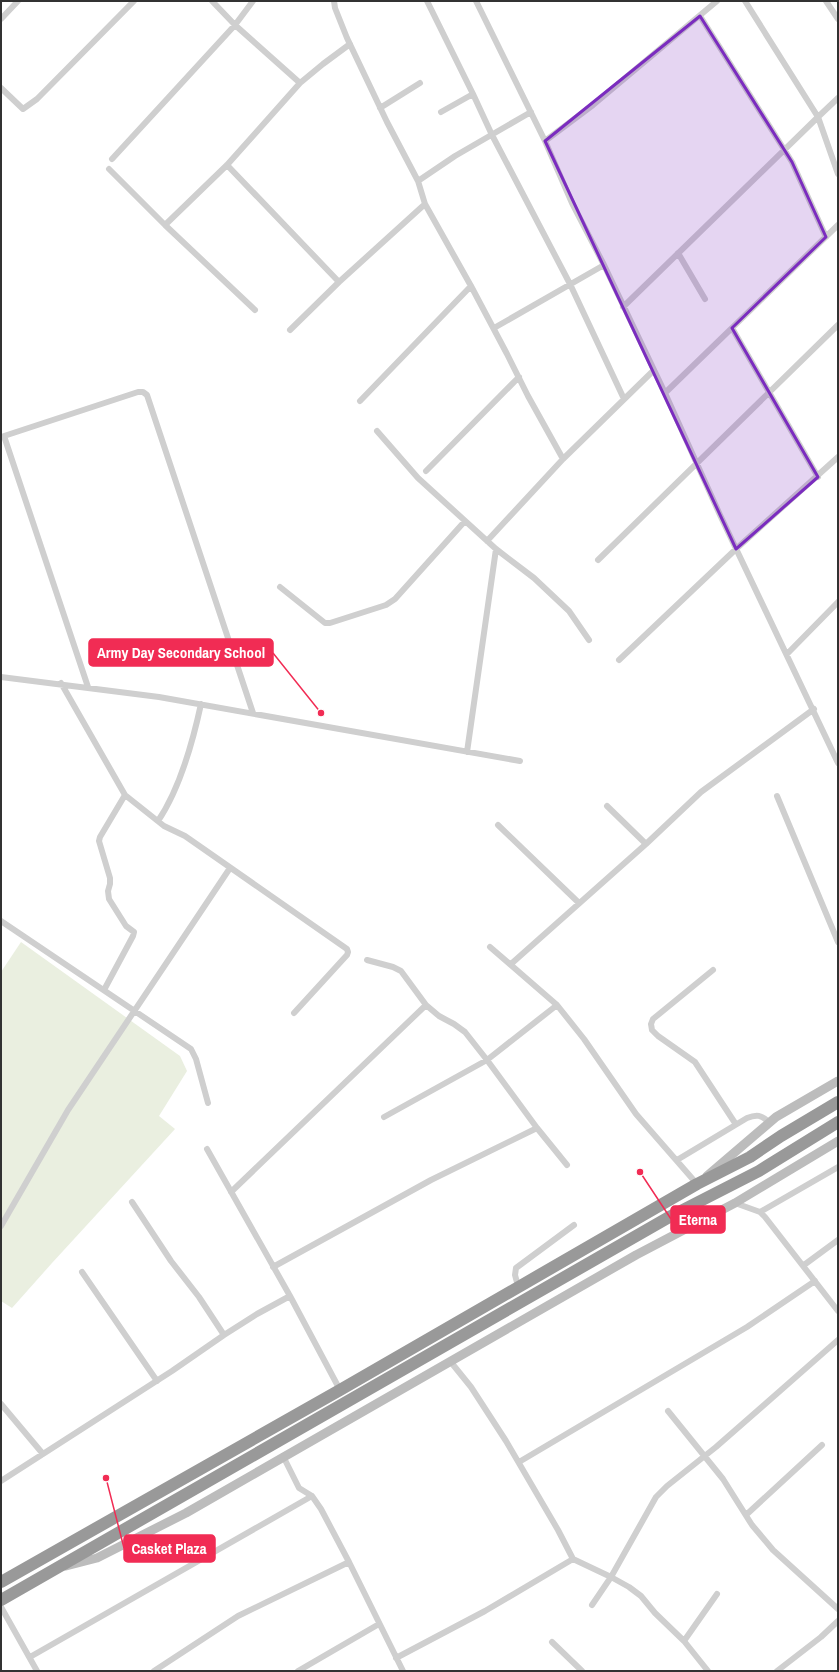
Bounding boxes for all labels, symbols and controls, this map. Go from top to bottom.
callout: Army Day Secondary School [89,639,273,666]
text: Army Day Secondary School [97,642,265,663]
callout: Eterna [671,1206,725,1233]
text: Eterna [679,1209,717,1230]
callout: Casket Plaza [124,1535,215,1562]
text: Casket Plaza [131,1538,207,1559]

